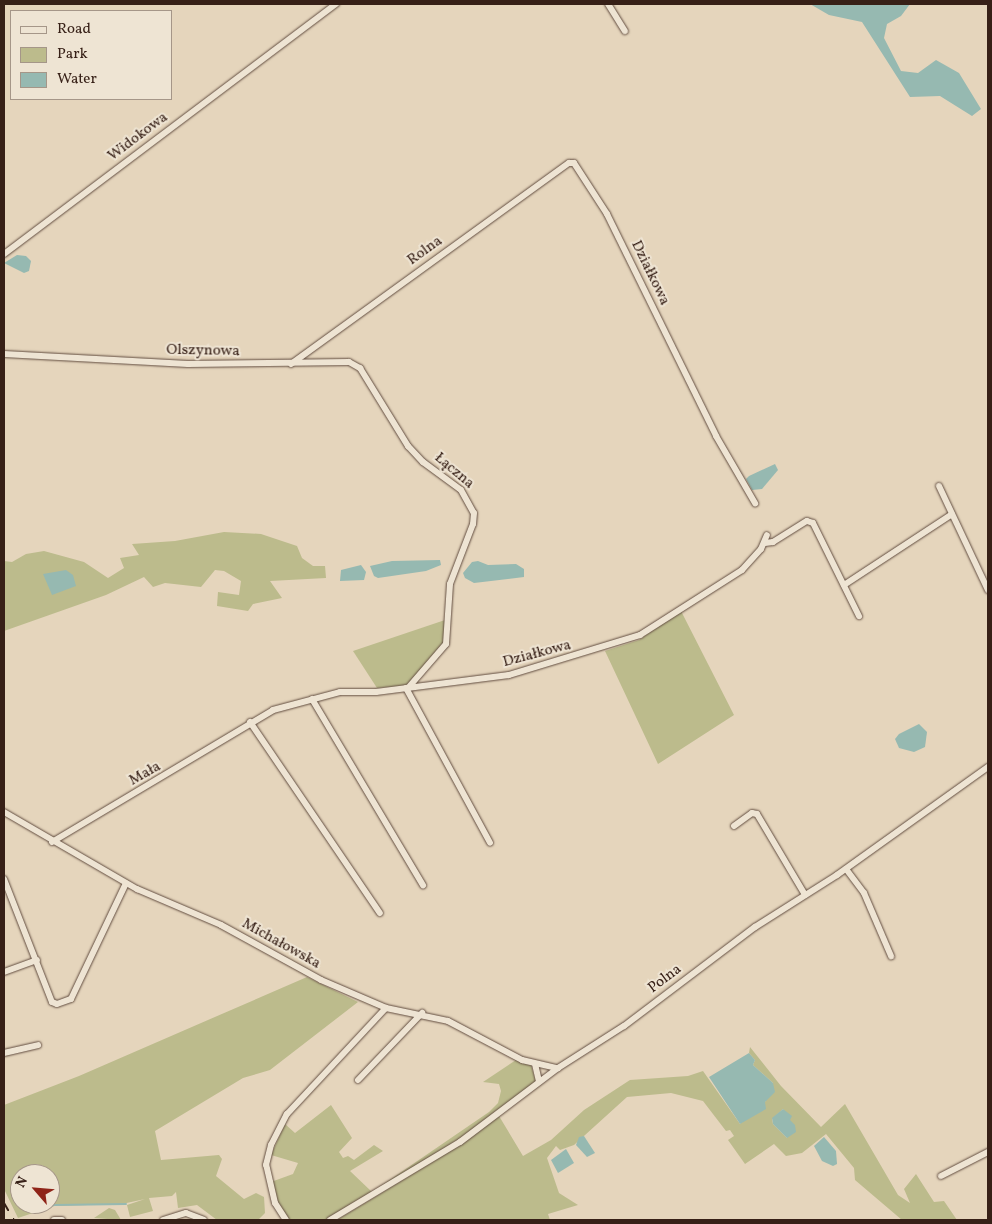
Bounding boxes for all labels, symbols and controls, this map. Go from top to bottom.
legend [10,10,172,100]
text: Road [57,19,91,40]
text: Park [57,44,88,65]
text: Water [57,69,97,90]
street label: Widokowa [105,109,171,165]
street label: Rolna [404,232,446,270]
street label: Działkowa [627,238,673,308]
street label: Olszynowa [166,341,240,361]
street label: Łączna [430,449,478,493]
street label: Działkowa [501,636,573,672]
street label: Mała [126,758,164,790]
street label: Michałowska [238,915,324,973]
street label: Polna [645,961,685,997]
north arrow [10,1164,60,1214]
text: N [11,1174,33,1191]

